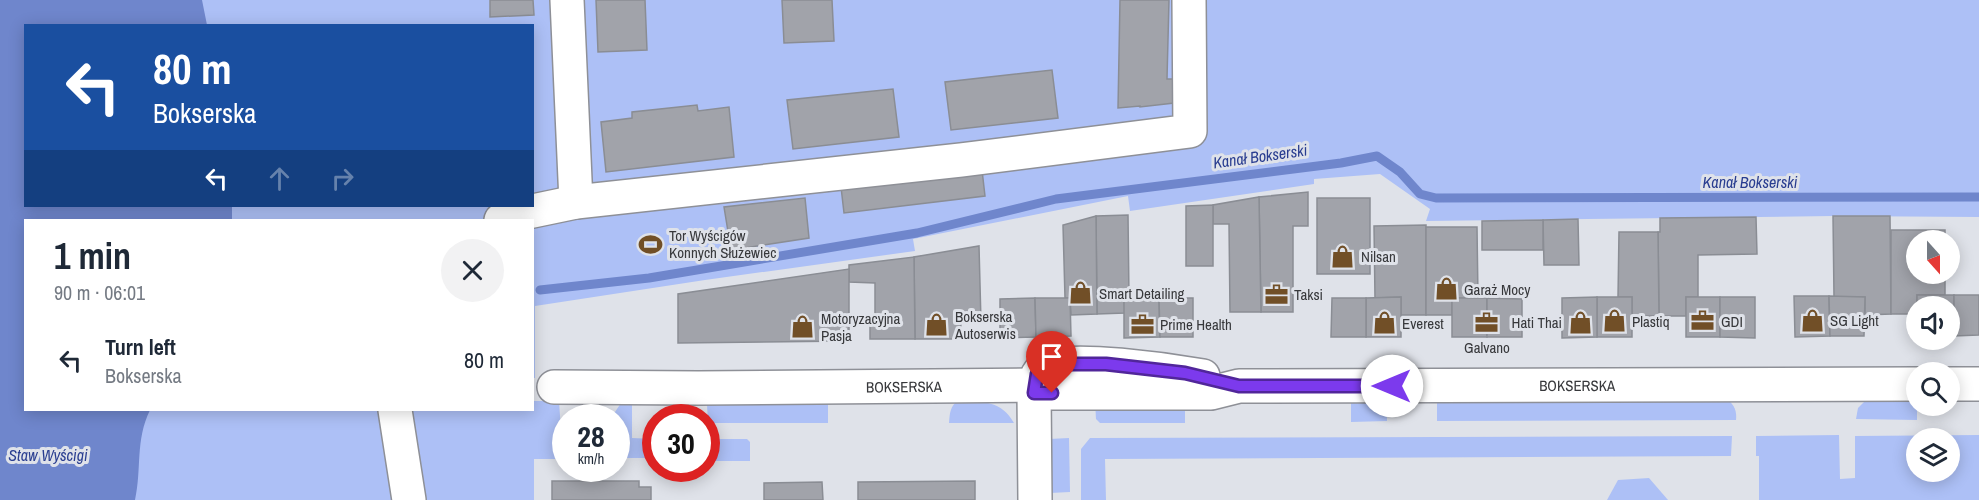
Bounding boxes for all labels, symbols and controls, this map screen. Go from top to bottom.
text: 80 m [153,41,232,97]
icon: left [54,48,132,126]
text: Bokserska [153,95,256,131]
water label: Kanał Bokserski [1212,138,1309,173]
icon: left [200,162,233,195]
icon: ahead [263,162,296,195]
icon: right [326,162,359,195]
water label: Kanał Bokserski [1703,171,1798,193]
place label: Tor Wyścigów Konnych Służewiec [669,225,776,263]
north arrow [1906,230,1960,284]
map controls [1906,230,1960,482]
sports icon: Tor Wyścigów Konnych Służewiec [638,231,664,257]
text: 1 min [54,232,131,280]
button: close [441,239,504,302]
shop icon: Nilsan [1330,243,1356,269]
place label: Nilsan [1361,246,1396,267]
shop icon: Garaż Mocy [1433,276,1459,302]
text: 90 m · 06:01 [54,279,145,306]
place label: Garaż Mocy [1464,279,1531,300]
shop icon: Smart Detailing [1068,280,1094,306]
office icon: Taksi [1263,281,1289,307]
place label: Smart Detailing [1099,283,1185,304]
place label: Taksi [1294,284,1323,305]
button: sound [1906,296,1960,350]
place label: Bokserska Autoserwis [954,306,1016,344]
shop icon: SG Light [1799,307,1825,333]
place label: Motoryzacyjna Pasja [821,308,900,346]
shop icon: Plastiq [1601,308,1627,334]
office icon: GDI [1690,308,1716,334]
shop icon: Hati Thai [1567,309,1593,335]
shop icon: Everest [1371,310,1397,336]
office icon: Galvano [1474,310,1500,336]
place label: SG Light [1830,310,1879,331]
office icon: Prime Health [1129,311,1155,337]
place label: Plastiq [1632,311,1670,332]
place label: GDI [1721,311,1743,332]
shop icon: Bokserska Autoserwis [924,312,950,338]
place label: Hati Thai [1512,312,1562,333]
place label: Everest [1402,313,1444,334]
shop icon: Motoryzacyjna Pasja [790,314,816,340]
place label: Prime Health [1160,314,1232,335]
pin [1026,331,1077,393]
text: Turn left [105,332,176,362]
place label: Galvano [1464,337,1510,358]
icon: arrive [1035,340,1068,373]
icon: left [54,344,87,377]
text: 80 m [464,345,504,375]
position arrow [1360,354,1424,418]
text: Bokserska [105,362,182,389]
button: search [1906,362,1960,416]
street label: BOKSERSKA [1539,374,1616,396]
street label: BOKSERSKA [866,375,943,397]
speed limit sign: 30 [642,404,720,482]
text: 28 [577,416,605,456]
button: layers [1906,428,1960,482]
water label: Staw Wyścigi [8,444,88,466]
text: km/h [578,448,604,469]

